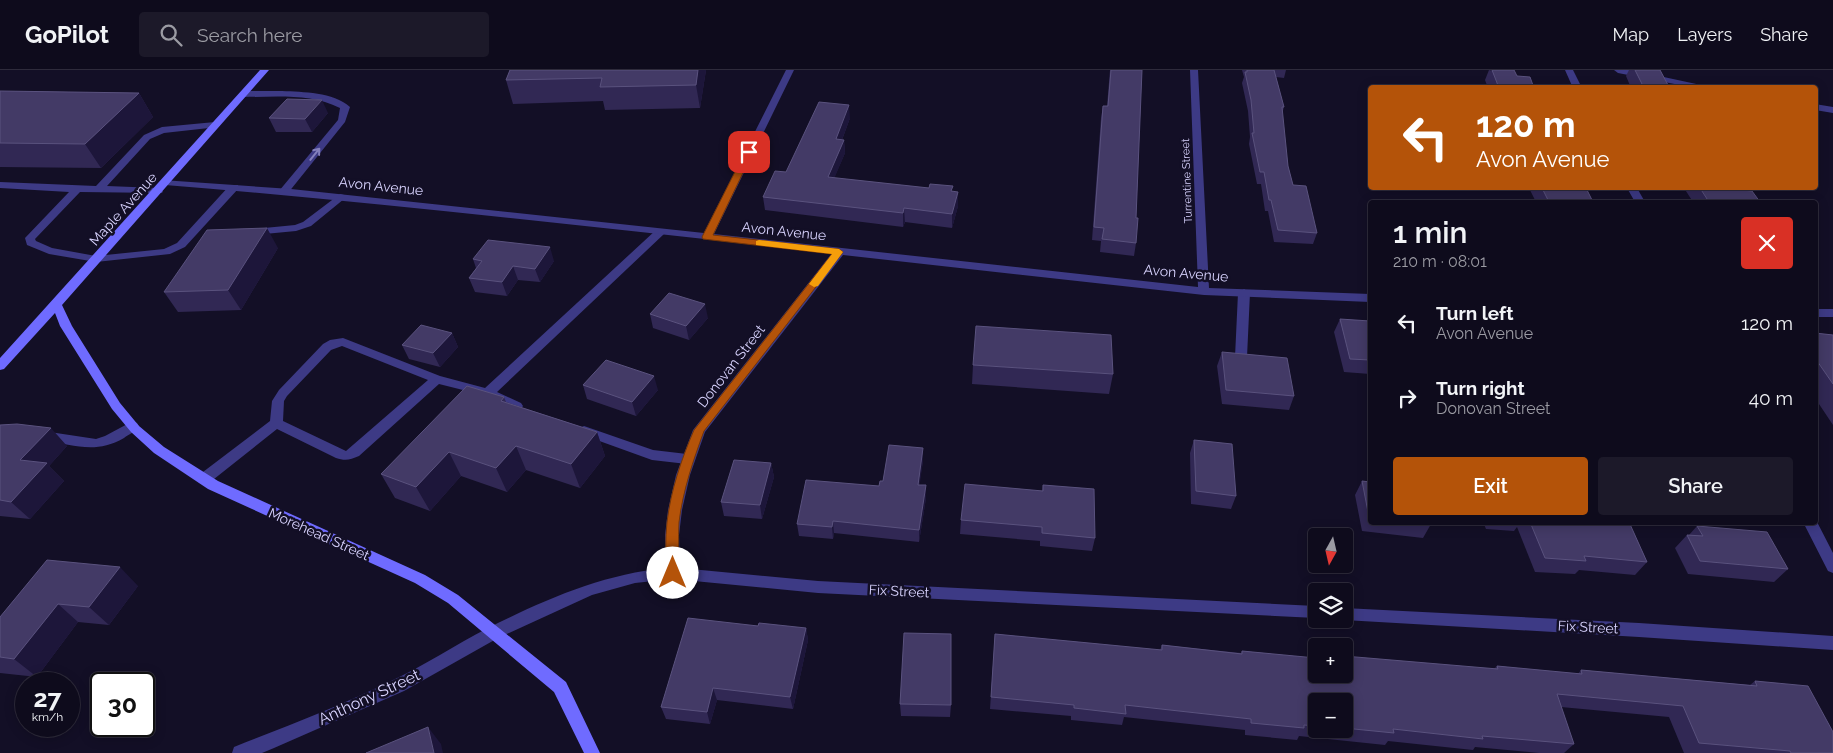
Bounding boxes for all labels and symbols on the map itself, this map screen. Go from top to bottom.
pin [728,131,770,173]
street label: Turrentine Street [1179,138,1195,224]
one-way arrow [309,147,320,160]
street label: Maple Avenue [86,169,160,249]
street label: Avon Avenue [338,174,424,198]
street label: Avon Avenue [741,219,827,243]
street label: Avon Avenue [1143,261,1229,285]
street label: Donovan Street [694,321,768,410]
street label: Morehead Street [266,505,372,563]
north arrow [1308,528,1352,572]
position arrow [646,546,698,598]
street label: Fix Street [868,581,930,601]
street label: Fix Street [1557,617,1619,637]
street label: Anthony Street [315,665,423,729]
speed limit sign: 30 [90,672,155,737]

